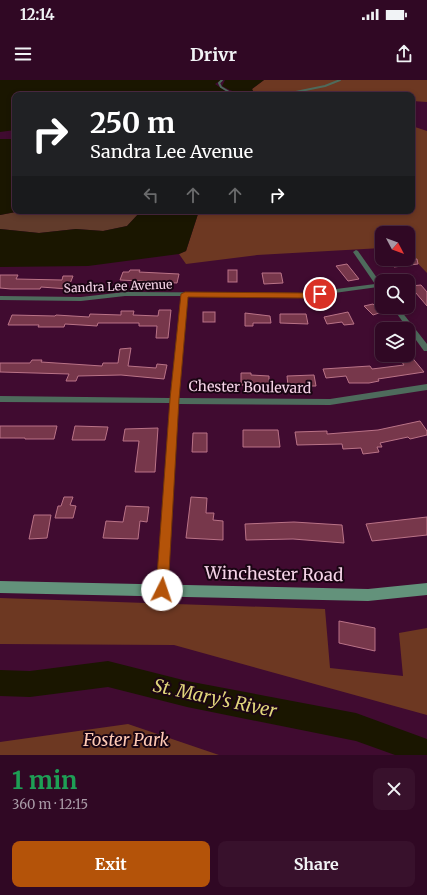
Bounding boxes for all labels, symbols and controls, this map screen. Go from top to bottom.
text: 12:14 [20,5,55,24]
icon: menu [12,43,34,65]
text: Drivr [190,43,237,66]
icon: share [393,43,415,65]
text: 250 m [90,105,175,141]
icon: right [24,108,76,160]
text: Sandra Lee Avenue [90,140,253,163]
icon: left [140,184,162,206]
icon: ahead [182,184,204,206]
icon: ahead [224,184,246,206]
icon: right [266,184,288,206]
north arrow [375,226,415,266]
map controls [375,226,415,362]
button: search [375,274,415,314]
street label: Sandra Lee Avenue [63,277,173,295]
pin [303,277,337,311]
icon: arrive [309,283,331,305]
button: layers [375,322,415,362]
street label: Chester Boulevard [188,377,312,397]
street label: Winchester Road [204,562,343,586]
position arrow [141,569,183,611]
water label: St. Mary's River [151,674,279,722]
park label: Foster Park [82,729,170,751]
text: 1 min [12,765,77,796]
button: close [373,768,415,810]
text: 360 m · 12:15 [12,796,88,813]
button: Exit [12,841,210,887]
button: Share [218,841,415,887]

